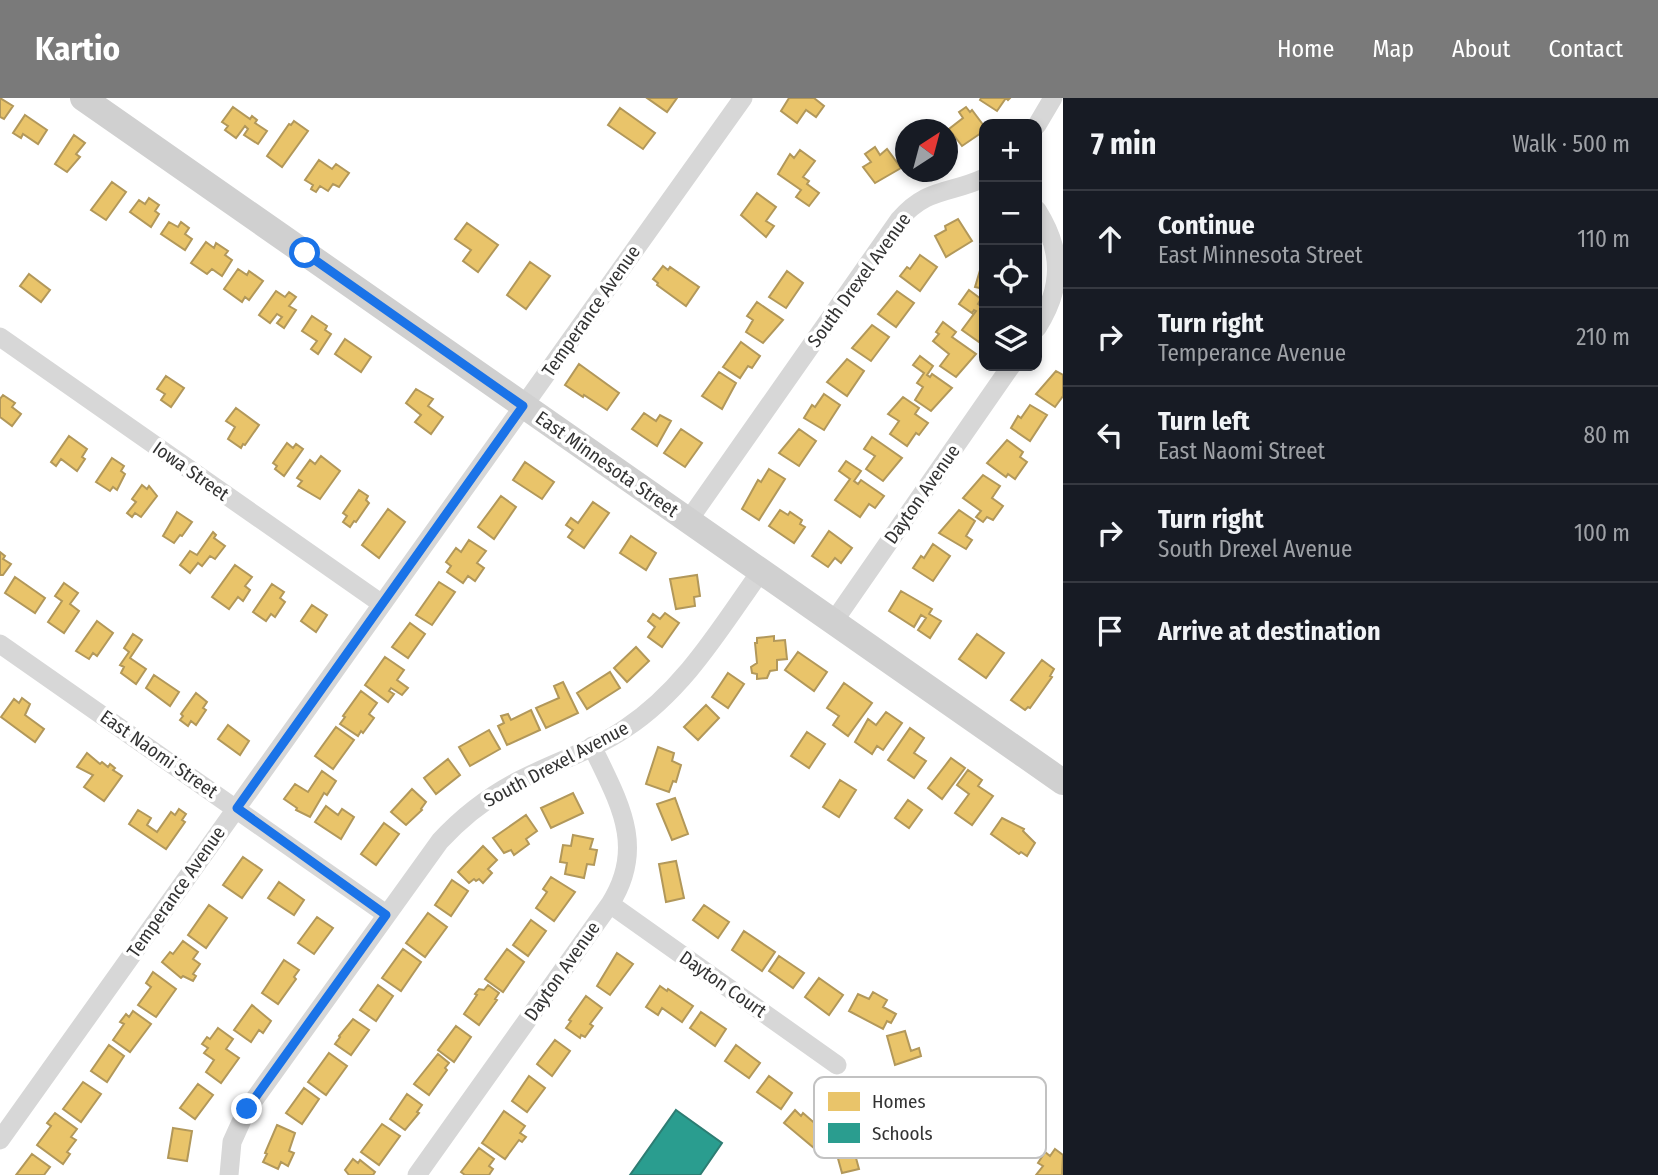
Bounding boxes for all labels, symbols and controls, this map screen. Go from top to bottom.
text: Kartio [35,29,120,69]
text: Home [1277,35,1334,63]
text: Map [1372,35,1414,63]
text: About [1452,35,1510,63]
text: Contact [1548,35,1623,63]
north arrow [895,119,958,182]
map controls [979,119,1042,371]
button: + [979,119,1042,182]
text: 7 min [1091,126,1156,162]
text: Walk · 500 m [1512,130,1630,158]
button: − [979,182,1042,245]
street label: South Drexel Avenue [803,208,915,352]
text: Continue [1158,210,1255,241]
icon: ahead [1091,220,1129,258]
text: 110 m [1577,225,1630,253]
route start [289,237,320,268]
street label: Temperance Avenue [537,241,645,381]
text: East Minnesota Street [1158,241,1363,269]
button: locate [979,245,1042,308]
button: layers [979,308,1042,371]
text: Turn right [1158,308,1264,339]
icon: right [1091,318,1129,356]
text: 210 m [1576,323,1630,351]
text: Temperance Avenue [1158,339,1346,367]
street label: East Minnesota Street [531,406,683,522]
text: Turn left [1158,406,1250,437]
icon: left [1091,416,1129,454]
text: 80 m [1583,421,1630,449]
street label: Iowa Street [148,436,234,506]
text: East Naomi Street [1158,437,1325,465]
street label: Dayton Avenue [879,440,965,548]
text: Turn right [1158,504,1264,535]
icon: right [1091,514,1129,552]
text: 100 m [1574,519,1630,547]
text: South Drexel Avenue [1158,535,1352,563]
icon: arrive [1091,612,1129,650]
text: Arrive at destination [1158,616,1381,647]
street label: East Naomi Street [96,705,223,803]
street label: South Drexel Avenue [480,716,632,812]
street label: Temperance Avenue [122,822,230,962]
street label: Dayton Avenue [519,917,605,1025]
street label: Dayton Court [675,946,772,1023]
legend [814,1077,1046,1158]
text: Homes [872,1090,926,1113]
route end [231,1093,262,1124]
text: Schools [872,1122,933,1145]

